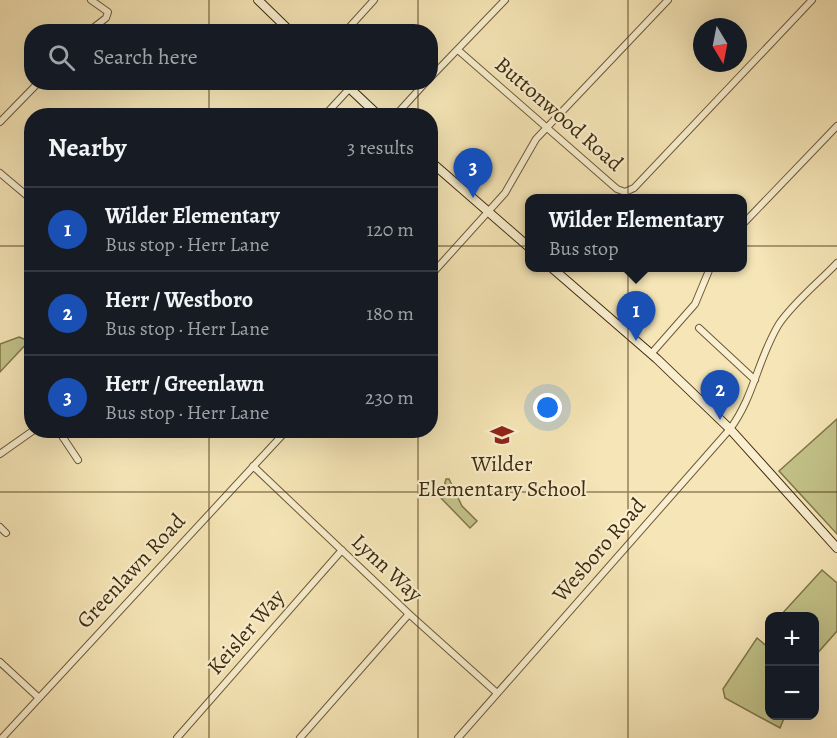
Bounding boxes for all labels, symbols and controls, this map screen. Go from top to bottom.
north arrow [693,18,747,72]
search box [24,24,438,90]
icon: search [45,41,78,74]
text: Search here [93,42,198,72]
street label: Buttonwood Road [488,50,630,178]
text: Nearby [48,130,127,165]
text: 3 results [347,134,414,161]
pin: 3 [454,148,492,198]
popup [525,194,747,272]
text: Wilder Elementary [105,201,280,231]
text: Wilder Elementary [549,205,723,235]
text: 1 [64,216,71,243]
text: 120 m [366,216,414,243]
text: Bus stop · Herr Lane [105,231,269,258]
text: Bus stop [549,235,619,262]
text: Herr / Westboro [105,285,253,315]
pin: 1 [616,292,656,341]
text: 2 [63,300,72,327]
text: 180 m [366,300,414,327]
text: Bus stop · Herr Lane [105,315,269,342]
text: Herr / Greenlawn [105,369,264,399]
pin: 2 [700,370,740,420]
text: 3 [63,384,72,411]
text: 230 m [365,384,414,411]
your location [533,393,562,422]
text: Bus stop · Herr Lane [105,399,269,426]
school or university icon: Wilder Elementary School [489,422,515,448]
place label: Wilder Elementary School [418,449,586,504]
street label: Wesboro Road [545,491,653,609]
street label: Greenlawn Road [70,507,192,635]
street label: Lynn Way [345,527,429,609]
street label: Keisler Way [200,583,292,681]
map controls [765,612,819,720]
button: + [765,612,819,666]
button: − [765,666,819,720]

